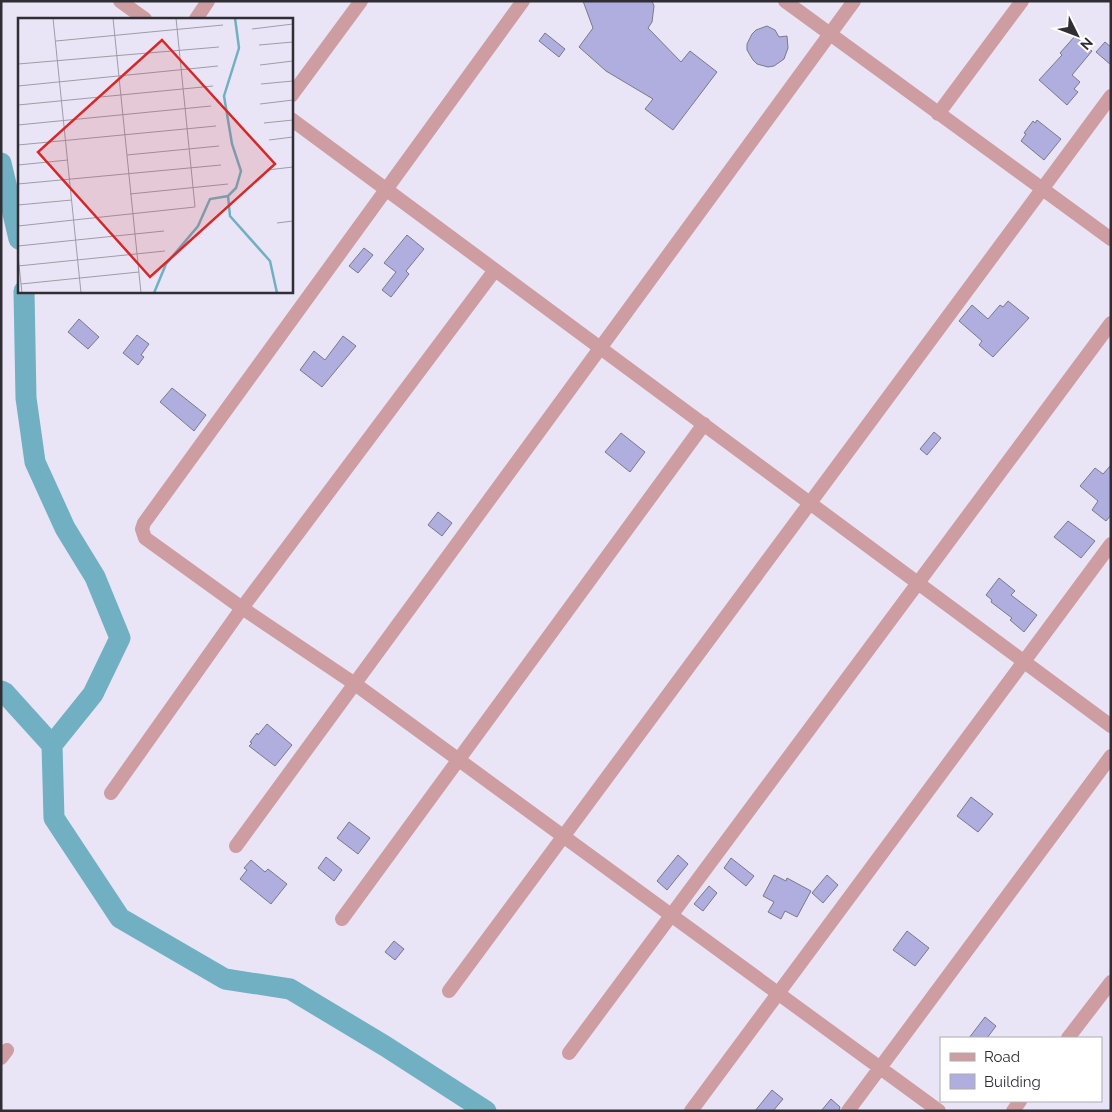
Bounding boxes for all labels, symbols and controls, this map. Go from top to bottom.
north arrow [1052,10,1102,60]
inset map [18,18,292,292]
text: N [1077,34,1096,53]
legend [940,1037,1102,1102]
text: Road [984,1048,1020,1066]
text: Building [984,1073,1041,1091]

